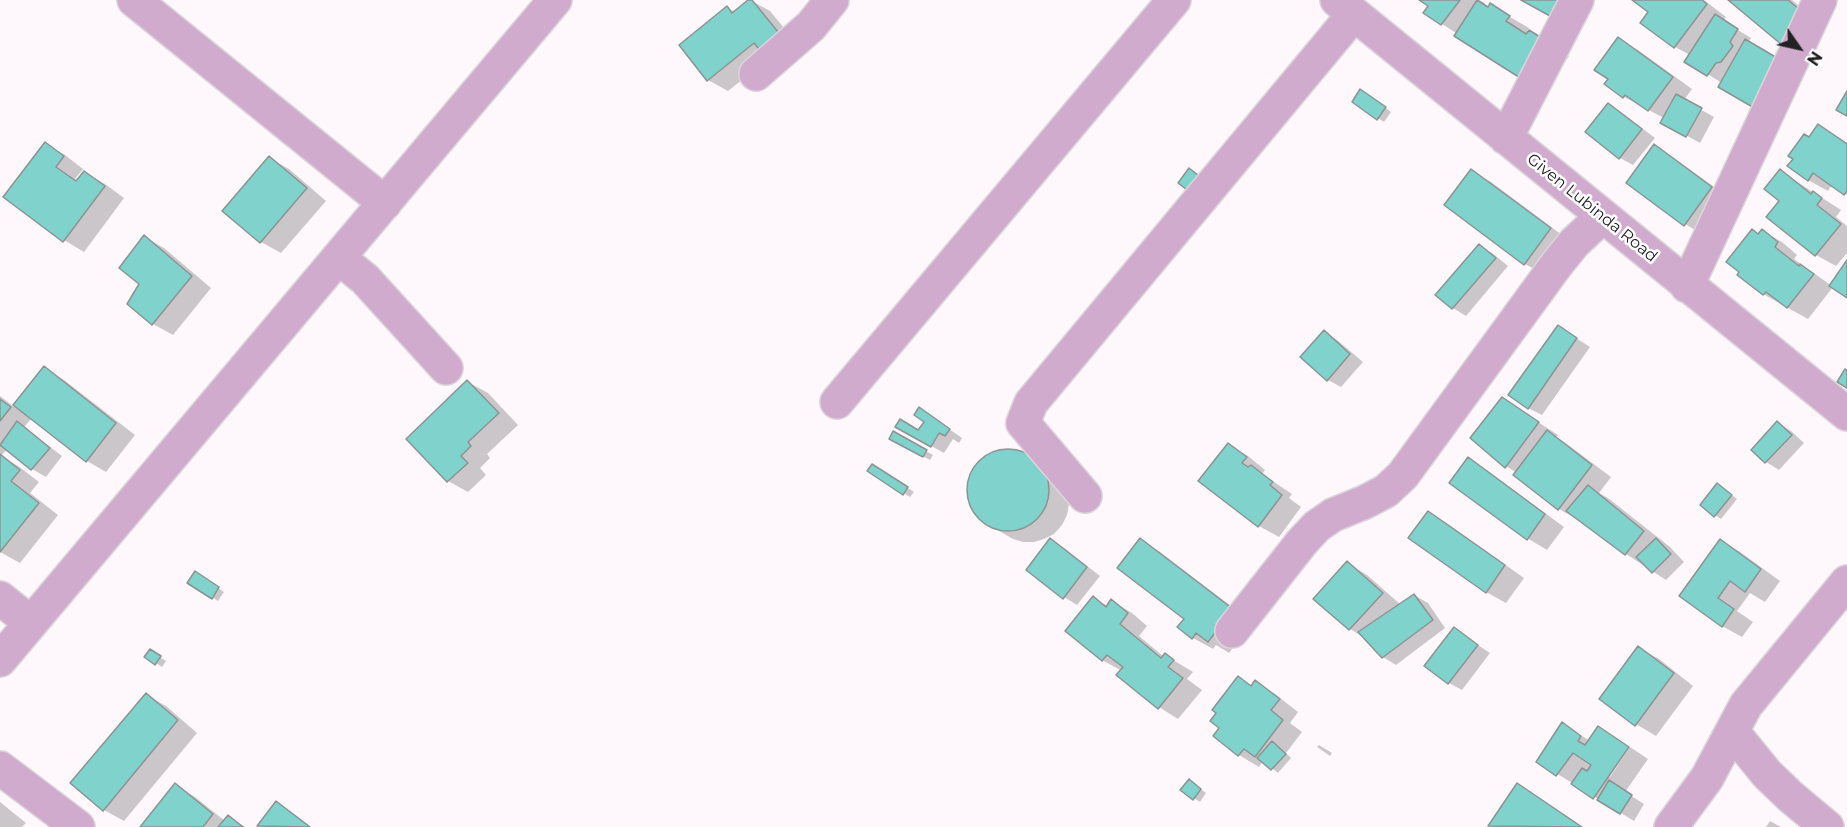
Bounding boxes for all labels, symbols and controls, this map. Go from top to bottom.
north arrow [1769,18,1829,78]
text: N [1803,48,1826,69]
street label: Given Lubinda Road [1523,150,1661,266]

